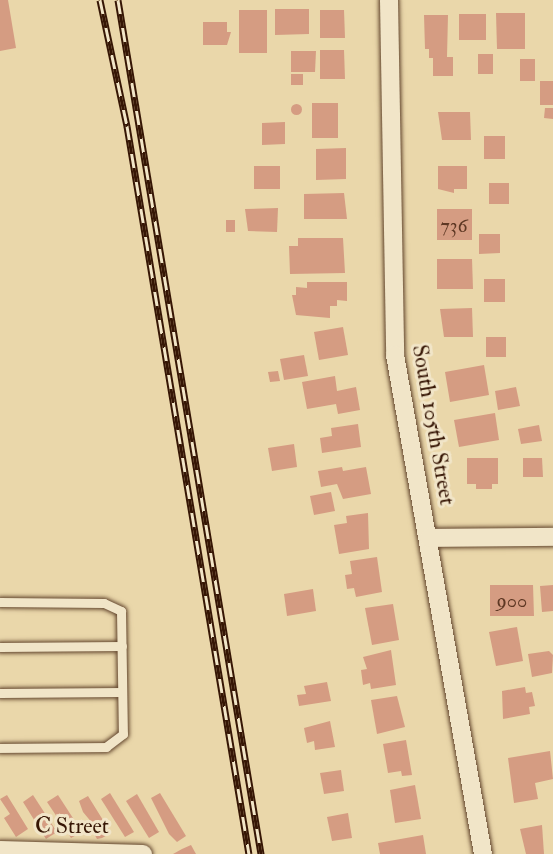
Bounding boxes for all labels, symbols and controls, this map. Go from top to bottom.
house number: 736 [441,213,467,237]
street label: South 105th Street [406,343,460,507]
house number: 900 [497,588,527,612]
street label: C Street [35,814,109,840]

